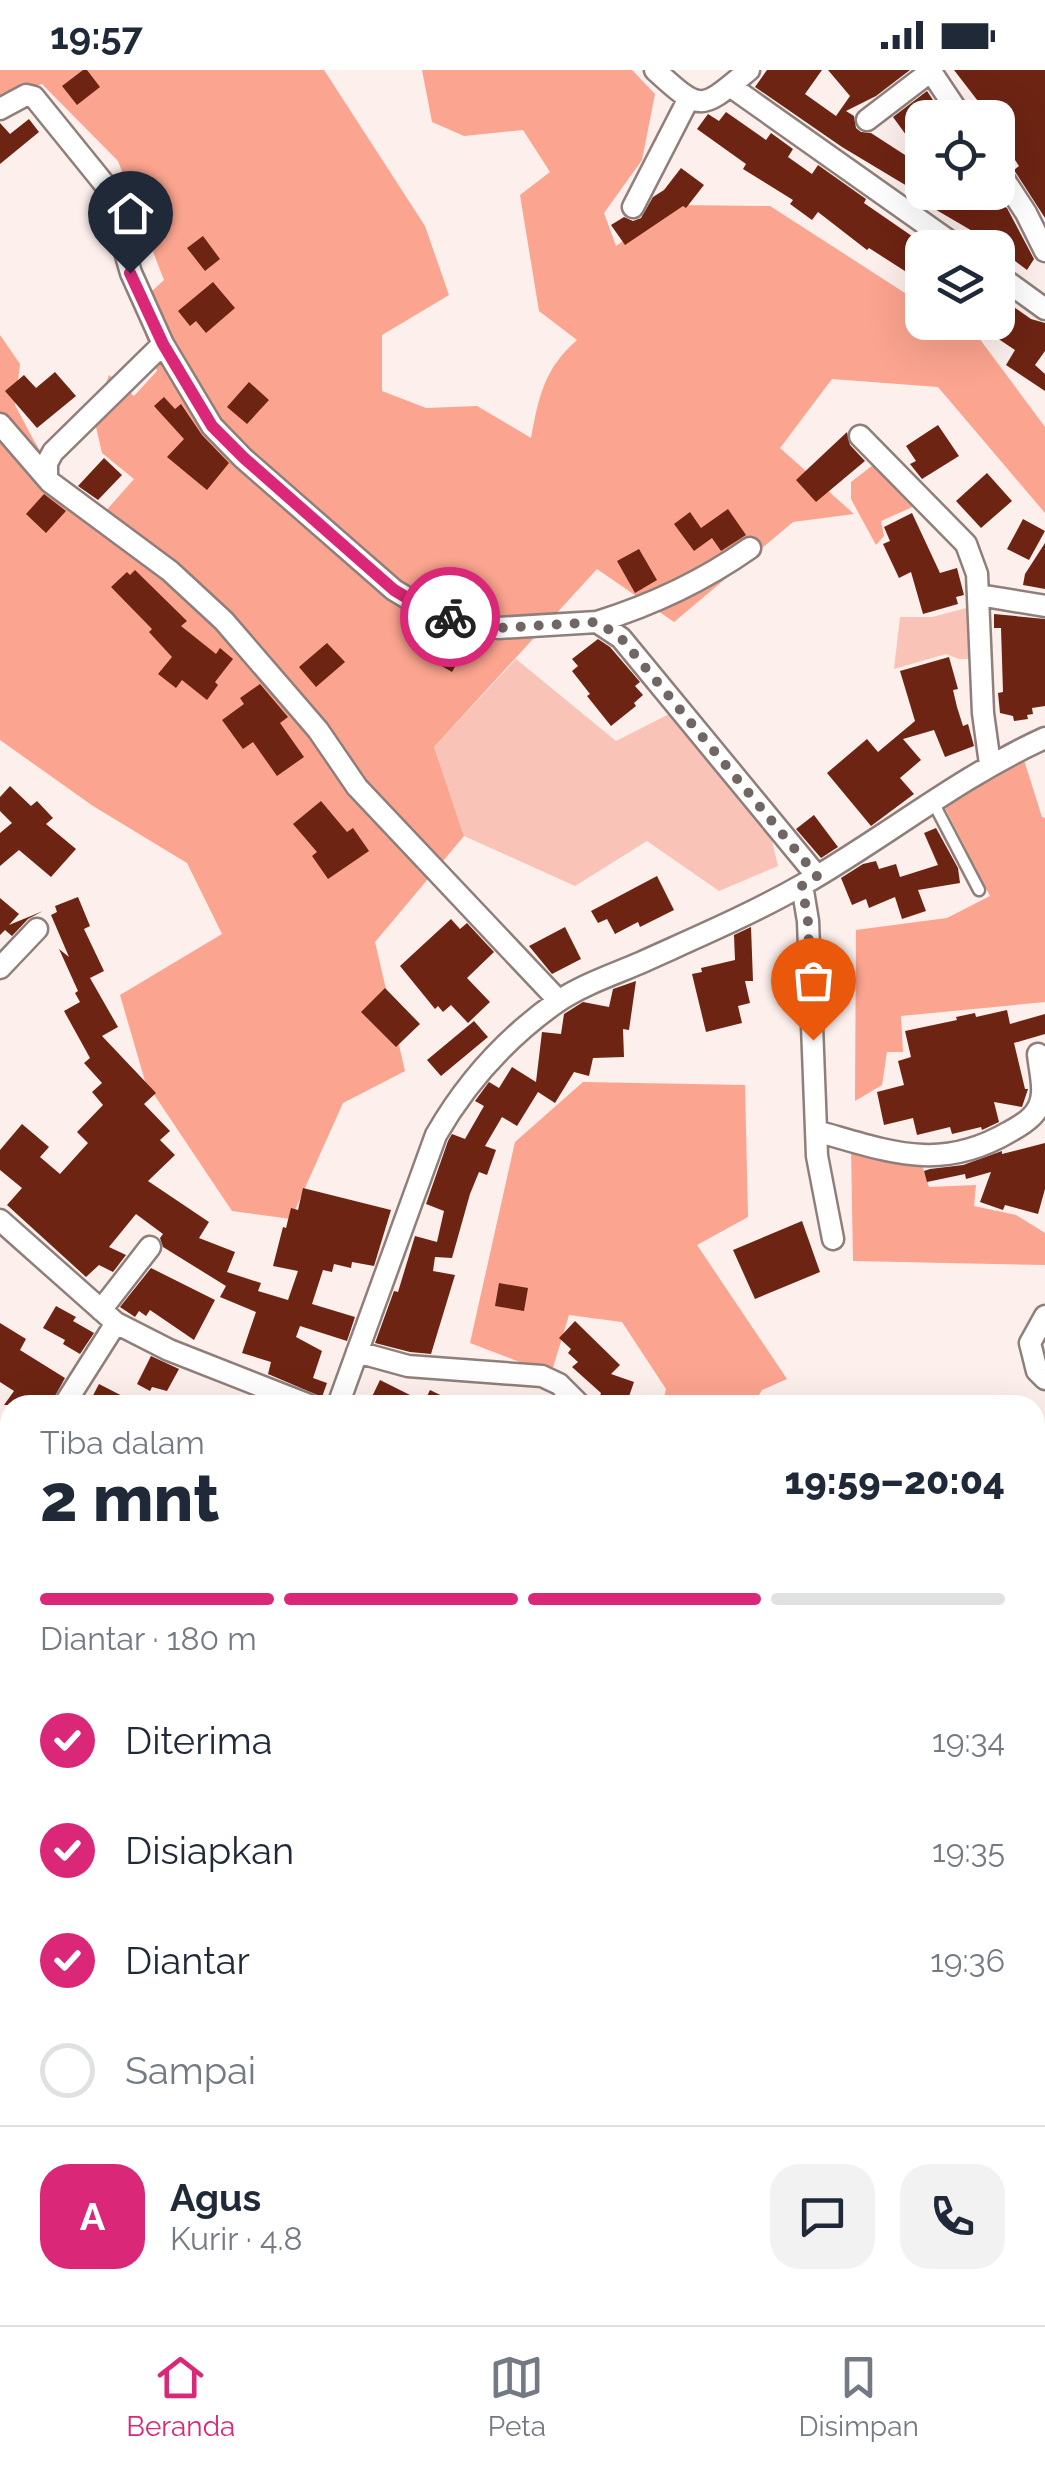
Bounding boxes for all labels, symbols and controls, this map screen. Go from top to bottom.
text: 19:57 [50,13,143,58]
map controls [905,100,1015,340]
button: locate [905,100,1015,210]
pin [88,171,173,274]
icon: home [103,186,158,241]
button: layers [905,230,1015,340]
courier [400,567,500,667]
icon: bike [423,590,478,645]
pin [771,938,856,1041]
icon: bag [786,953,841,1008]
text: Tiba dalam [40,1424,205,1461]
text: 19:59–20:04 [784,1458,1005,1503]
text: 2 mnt [40,1460,219,1536]
text: Diantar · 180 m [40,1620,257,1657]
icon: check [40,1713,95,1768]
text: Diterima [125,1718,272,1763]
text: 19:34 [932,1722,1005,1759]
icon: check [40,1823,95,1878]
text: Disiapkan [125,1828,294,1873]
text: 19:35 [932,1832,1005,1869]
icon: check [40,1933,95,1988]
text: Diantar [125,1938,250,1983]
text: 19:36 [930,1942,1005,1979]
text: Sampai [125,2048,256,2093]
button: chat [770,2164,875,2269]
button: phone [900,2164,1005,2269]
text: Agus [170,2175,261,2220]
text: A [80,2194,105,2239]
text: Kurir · 4.8 [170,2220,303,2257]
tab: Beranda [126,2350,235,2443]
tab: Peta [488,2350,546,2443]
tab: Disimpan [798,2350,919,2443]

